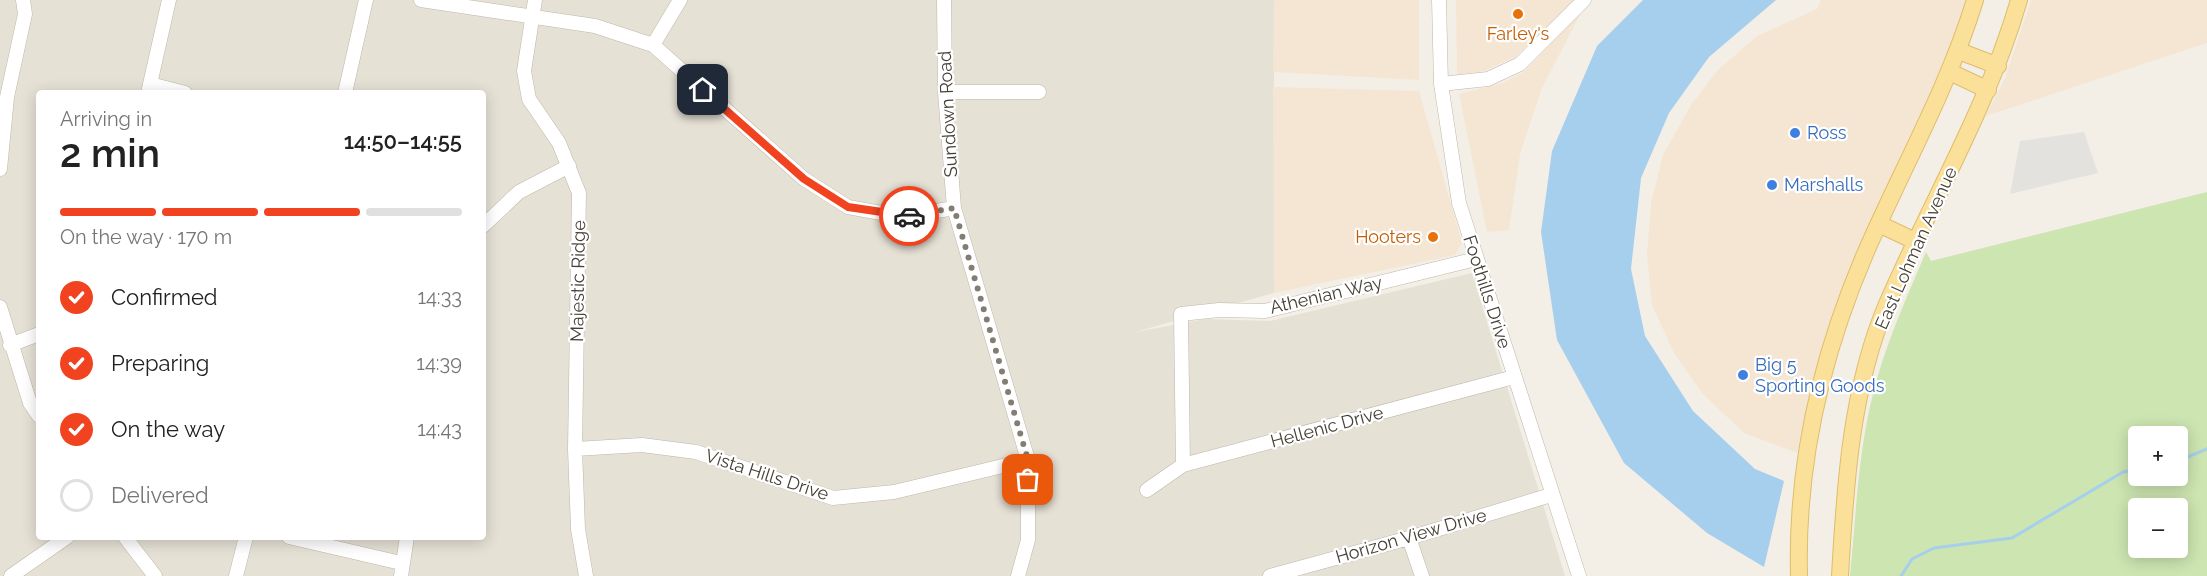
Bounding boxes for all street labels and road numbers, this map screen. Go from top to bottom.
street label: Sundown Road [934,50,961,178]
street label: East Lohman Avenue [1870,163,1961,332]
street label: Majestic Ridge [566,220,589,342]
street label: Foothills Drive [1459,233,1516,351]
street label: Athenian Way [1268,271,1384,318]
street label: Hellenic Drive [1268,401,1386,452]
street label: Vista Hills Drive [703,445,832,504]
street label: Horizon View Drive [1333,504,1489,567]

